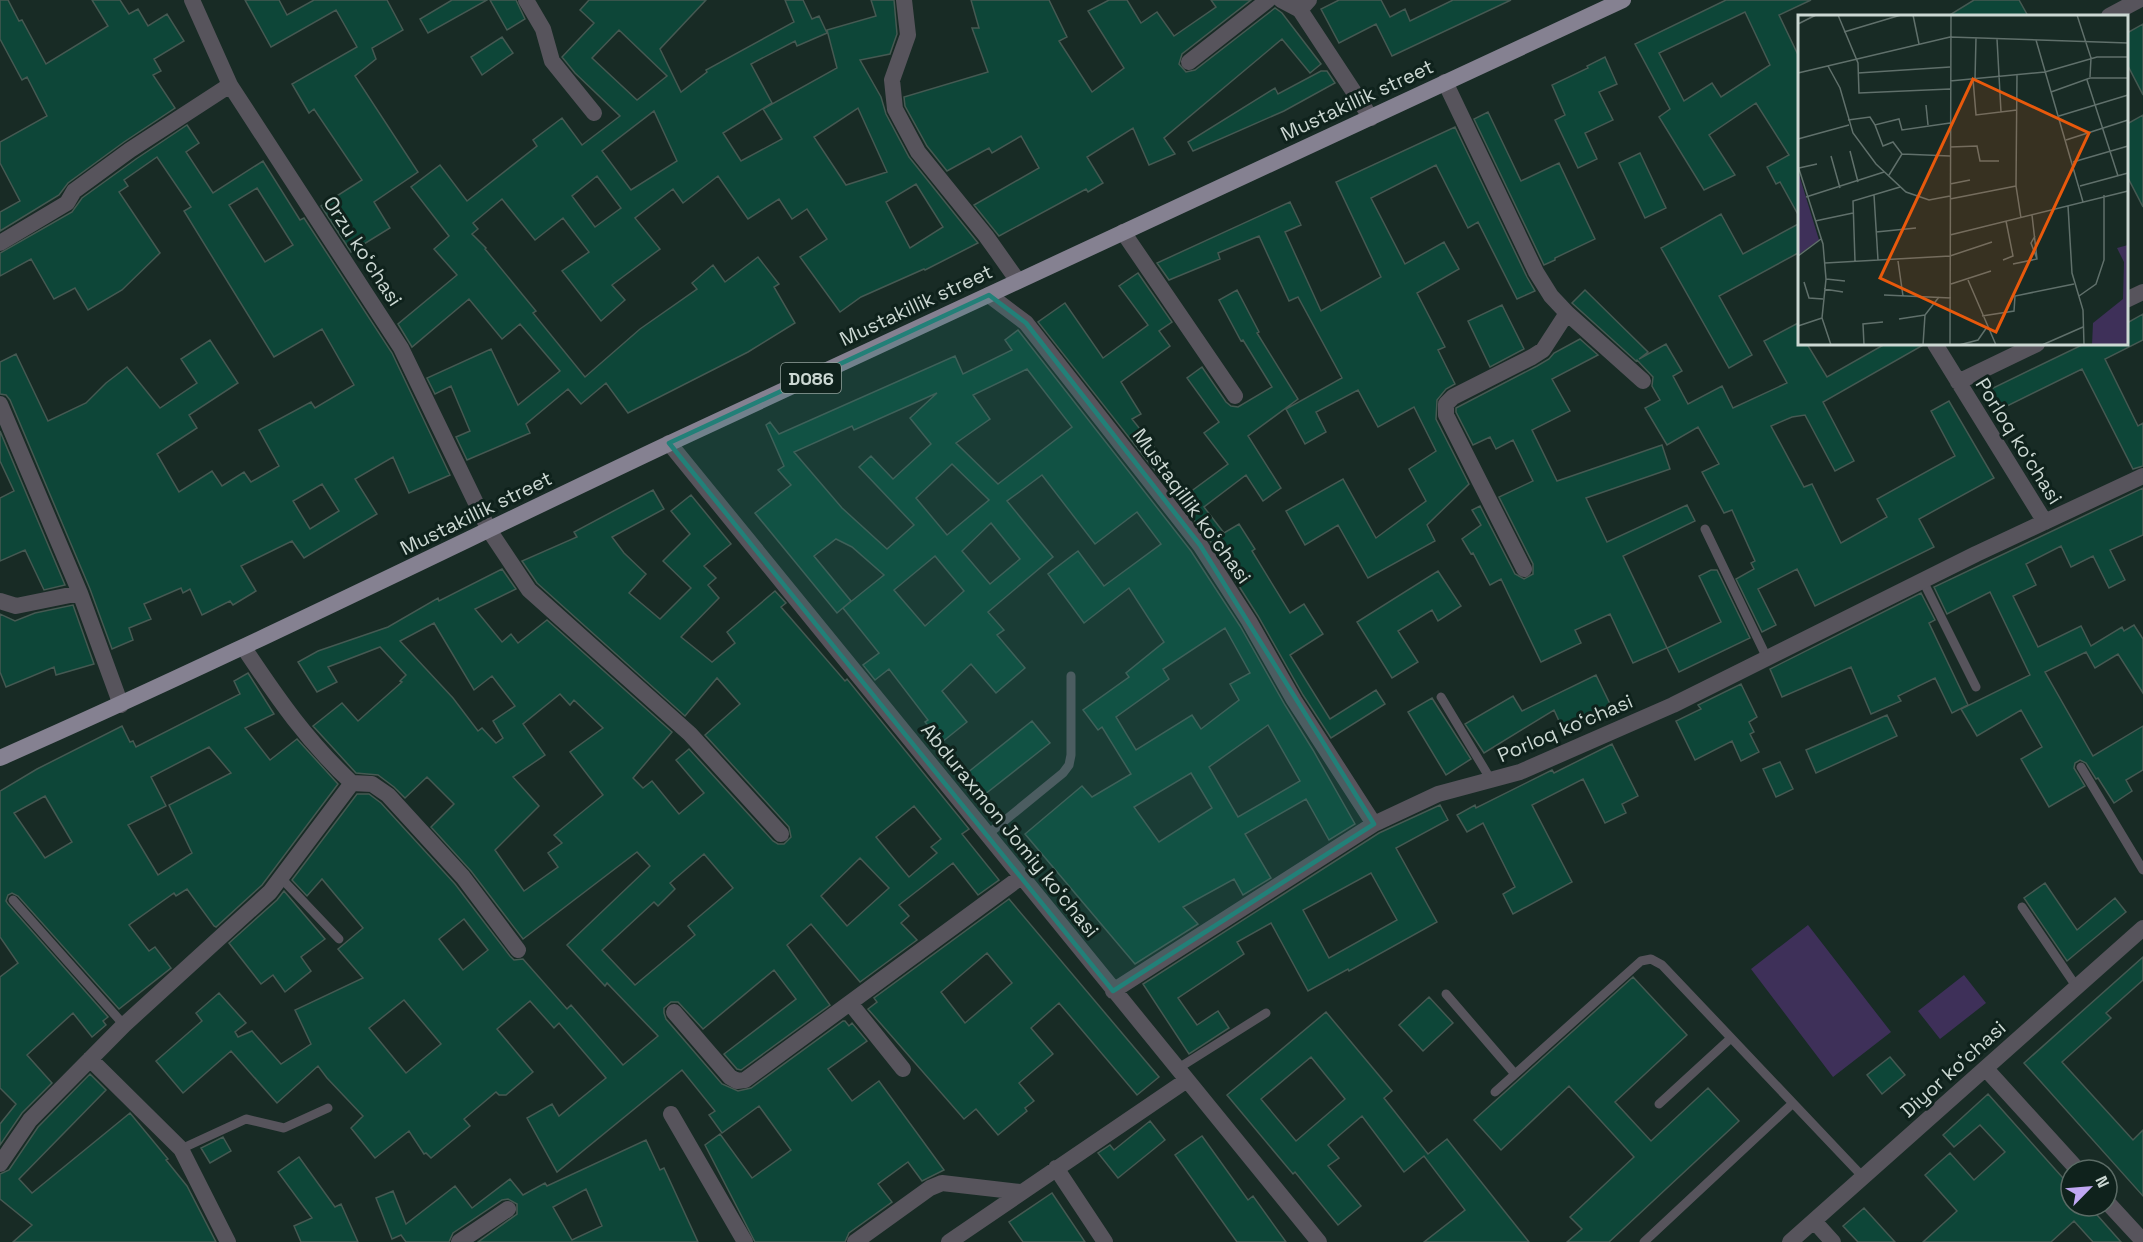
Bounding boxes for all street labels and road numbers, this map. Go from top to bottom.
street label: Mustakillik street [1276,53,1438,147]
street label: Orzu koʻchasi [318,191,408,311]
street label: Mustakillik street [835,258,997,352]
road number: D086 [781,363,841,393]
street label: Porloq koʻchasi [1970,373,2068,509]
street label: Mustaqillik ko‘chasi [1127,423,1257,589]
street label: Mustakillik street [396,465,556,561]
street label: Porloq koʻchasi [1494,688,1636,768]
street label: Abduraxmon Jomiy koʻchasi [915,717,1105,943]
street label: Diyor koʻchasi [1895,1015,2011,1123]

